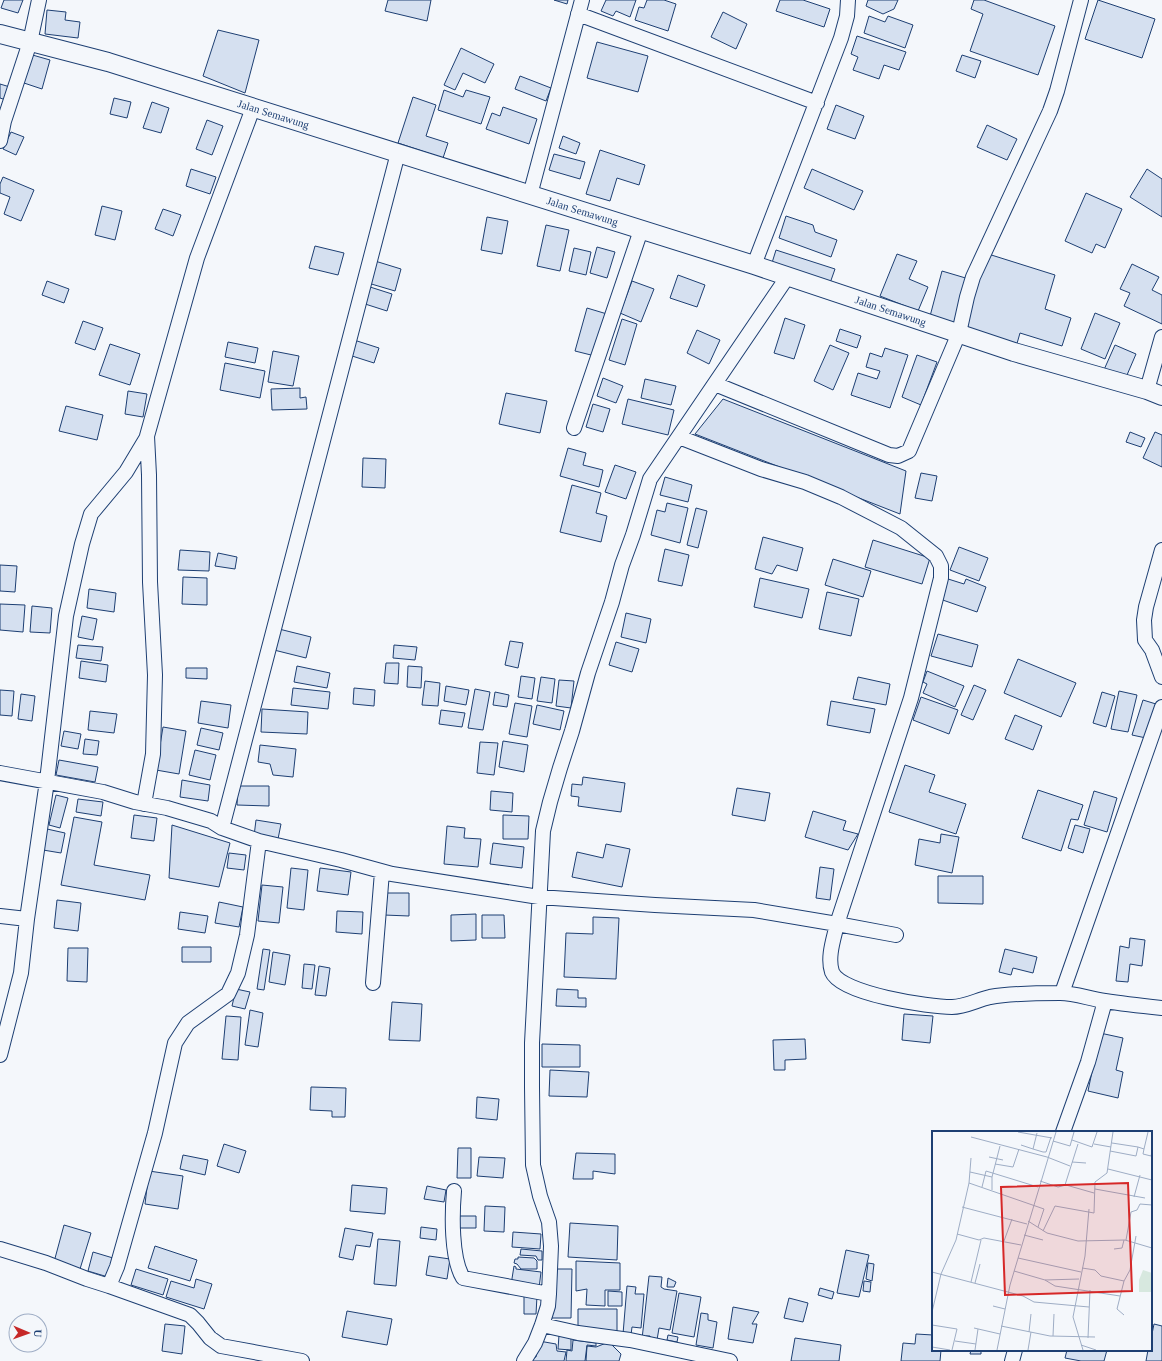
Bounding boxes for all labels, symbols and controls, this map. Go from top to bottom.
street label: Jalan Semawung [236,97,311,131]
street label: Jalan Semawung [545,194,620,228]
street label: Jalan Semawung [854,293,928,328]
inset map [932,1131,1152,1351]
north arrow [8,1313,48,1353]
text: U [32,1329,44,1338]

